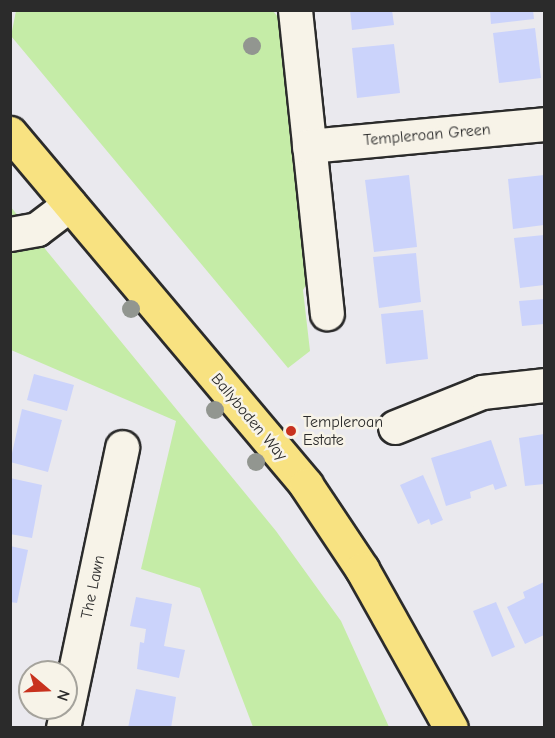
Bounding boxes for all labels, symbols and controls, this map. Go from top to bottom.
street label: Templeroan Green [363,120,491,150]
street label: Ballyboden Way [207,369,291,465]
place label: Templeroan Estate [303,412,383,450]
marker: Templeroan Estate [284,424,298,438]
street label: The Lawn [77,553,109,621]
north arrow [18,660,78,720]
text: N [53,687,73,703]

